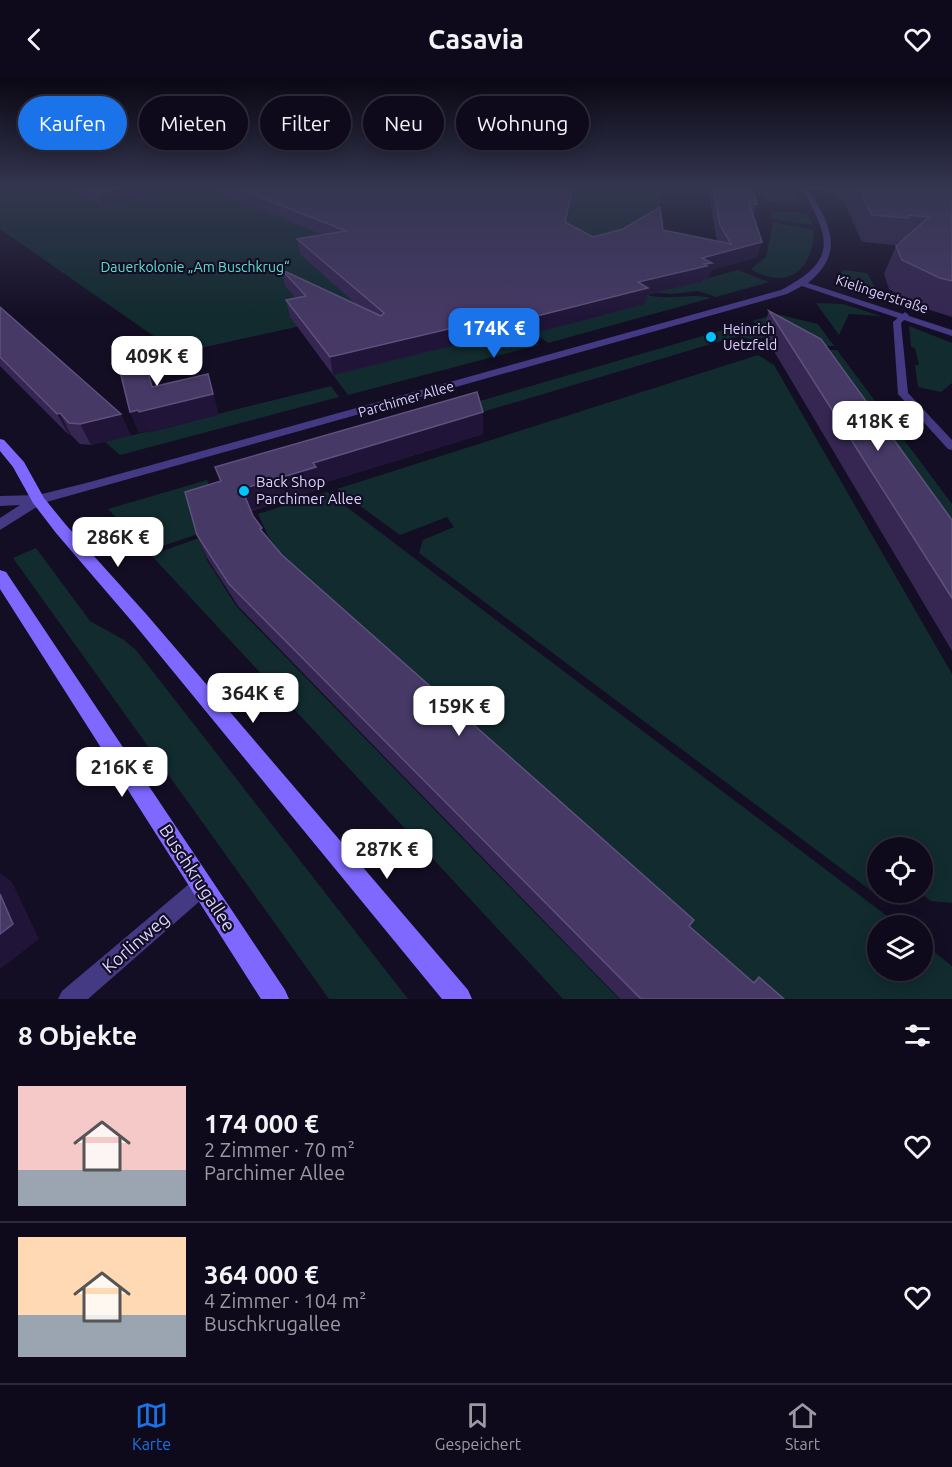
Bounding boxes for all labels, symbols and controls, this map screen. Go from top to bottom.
icon: back [18,23,51,56]
icon: heart [901,23,934,56]
text: Casavia [428,24,524,54]
chip: Kaufen [18,96,127,150]
chip: Mieten [139,96,248,150]
chip: Filter [260,96,351,150]
chip: Neu [363,96,444,150]
chip: Wohnung [456,96,589,150]
park label: Dauerkolonie „Am Buschkrug“ [100,259,290,275]
street label: Kielingerstraße [834,272,930,316]
pin: 174K € [445,308,543,359]
text: 174K € [462,316,526,339]
place label: Heinrich Uetzfeld [723,321,777,353]
marker: Heinrich Uetzfeld [704,330,718,344]
pin: 409K € [108,336,206,387]
text: 409K € [125,344,189,367]
street label: Parchimer Allee [356,378,456,420]
pin: 418K € [829,401,927,452]
text: 418K € [846,409,910,432]
place label: Back Shop Parchimer Allee [256,473,362,507]
marker: Back Shop Parchimer Allee [237,484,251,498]
pin: 286K € [69,517,167,568]
text: 286K € [86,525,150,548]
pin: 364K € [204,673,302,724]
text: 364K € [221,681,285,704]
pin: 159K € [410,686,508,737]
text: 159K € [427,694,491,717]
pin: 216K € [73,747,171,798]
text: 216K € [90,755,154,778]
street label: Buschkrugallee [156,820,240,935]
pin: 287K € [338,829,436,880]
text: 287K € [355,837,419,860]
map controls [867,837,933,981]
button: locate [867,837,933,903]
street label: Korlinweg [98,908,173,977]
button: layers [867,915,933,981]
icon: filters [901,1019,934,1052]
text: 8 Objekte [18,1021,137,1050]
text: 174 000 € [204,1109,319,1138]
icon: home [66,1110,138,1182]
icon: heart [901,1130,934,1163]
text: 2 Zimmer · 70 m² [204,1138,355,1161]
text: Parchimer Allee [204,1161,345,1184]
text: 364 000 € [204,1260,319,1289]
icon: home [66,1261,138,1333]
icon: heart [901,1281,934,1314]
text: 4 Zimmer · 104 m² [204,1289,366,1312]
text: Buschkrugallee [204,1312,341,1335]
tab: Karte [132,1399,171,1453]
tab: Gespeichert [435,1399,521,1453]
tab: Start [785,1399,820,1453]

